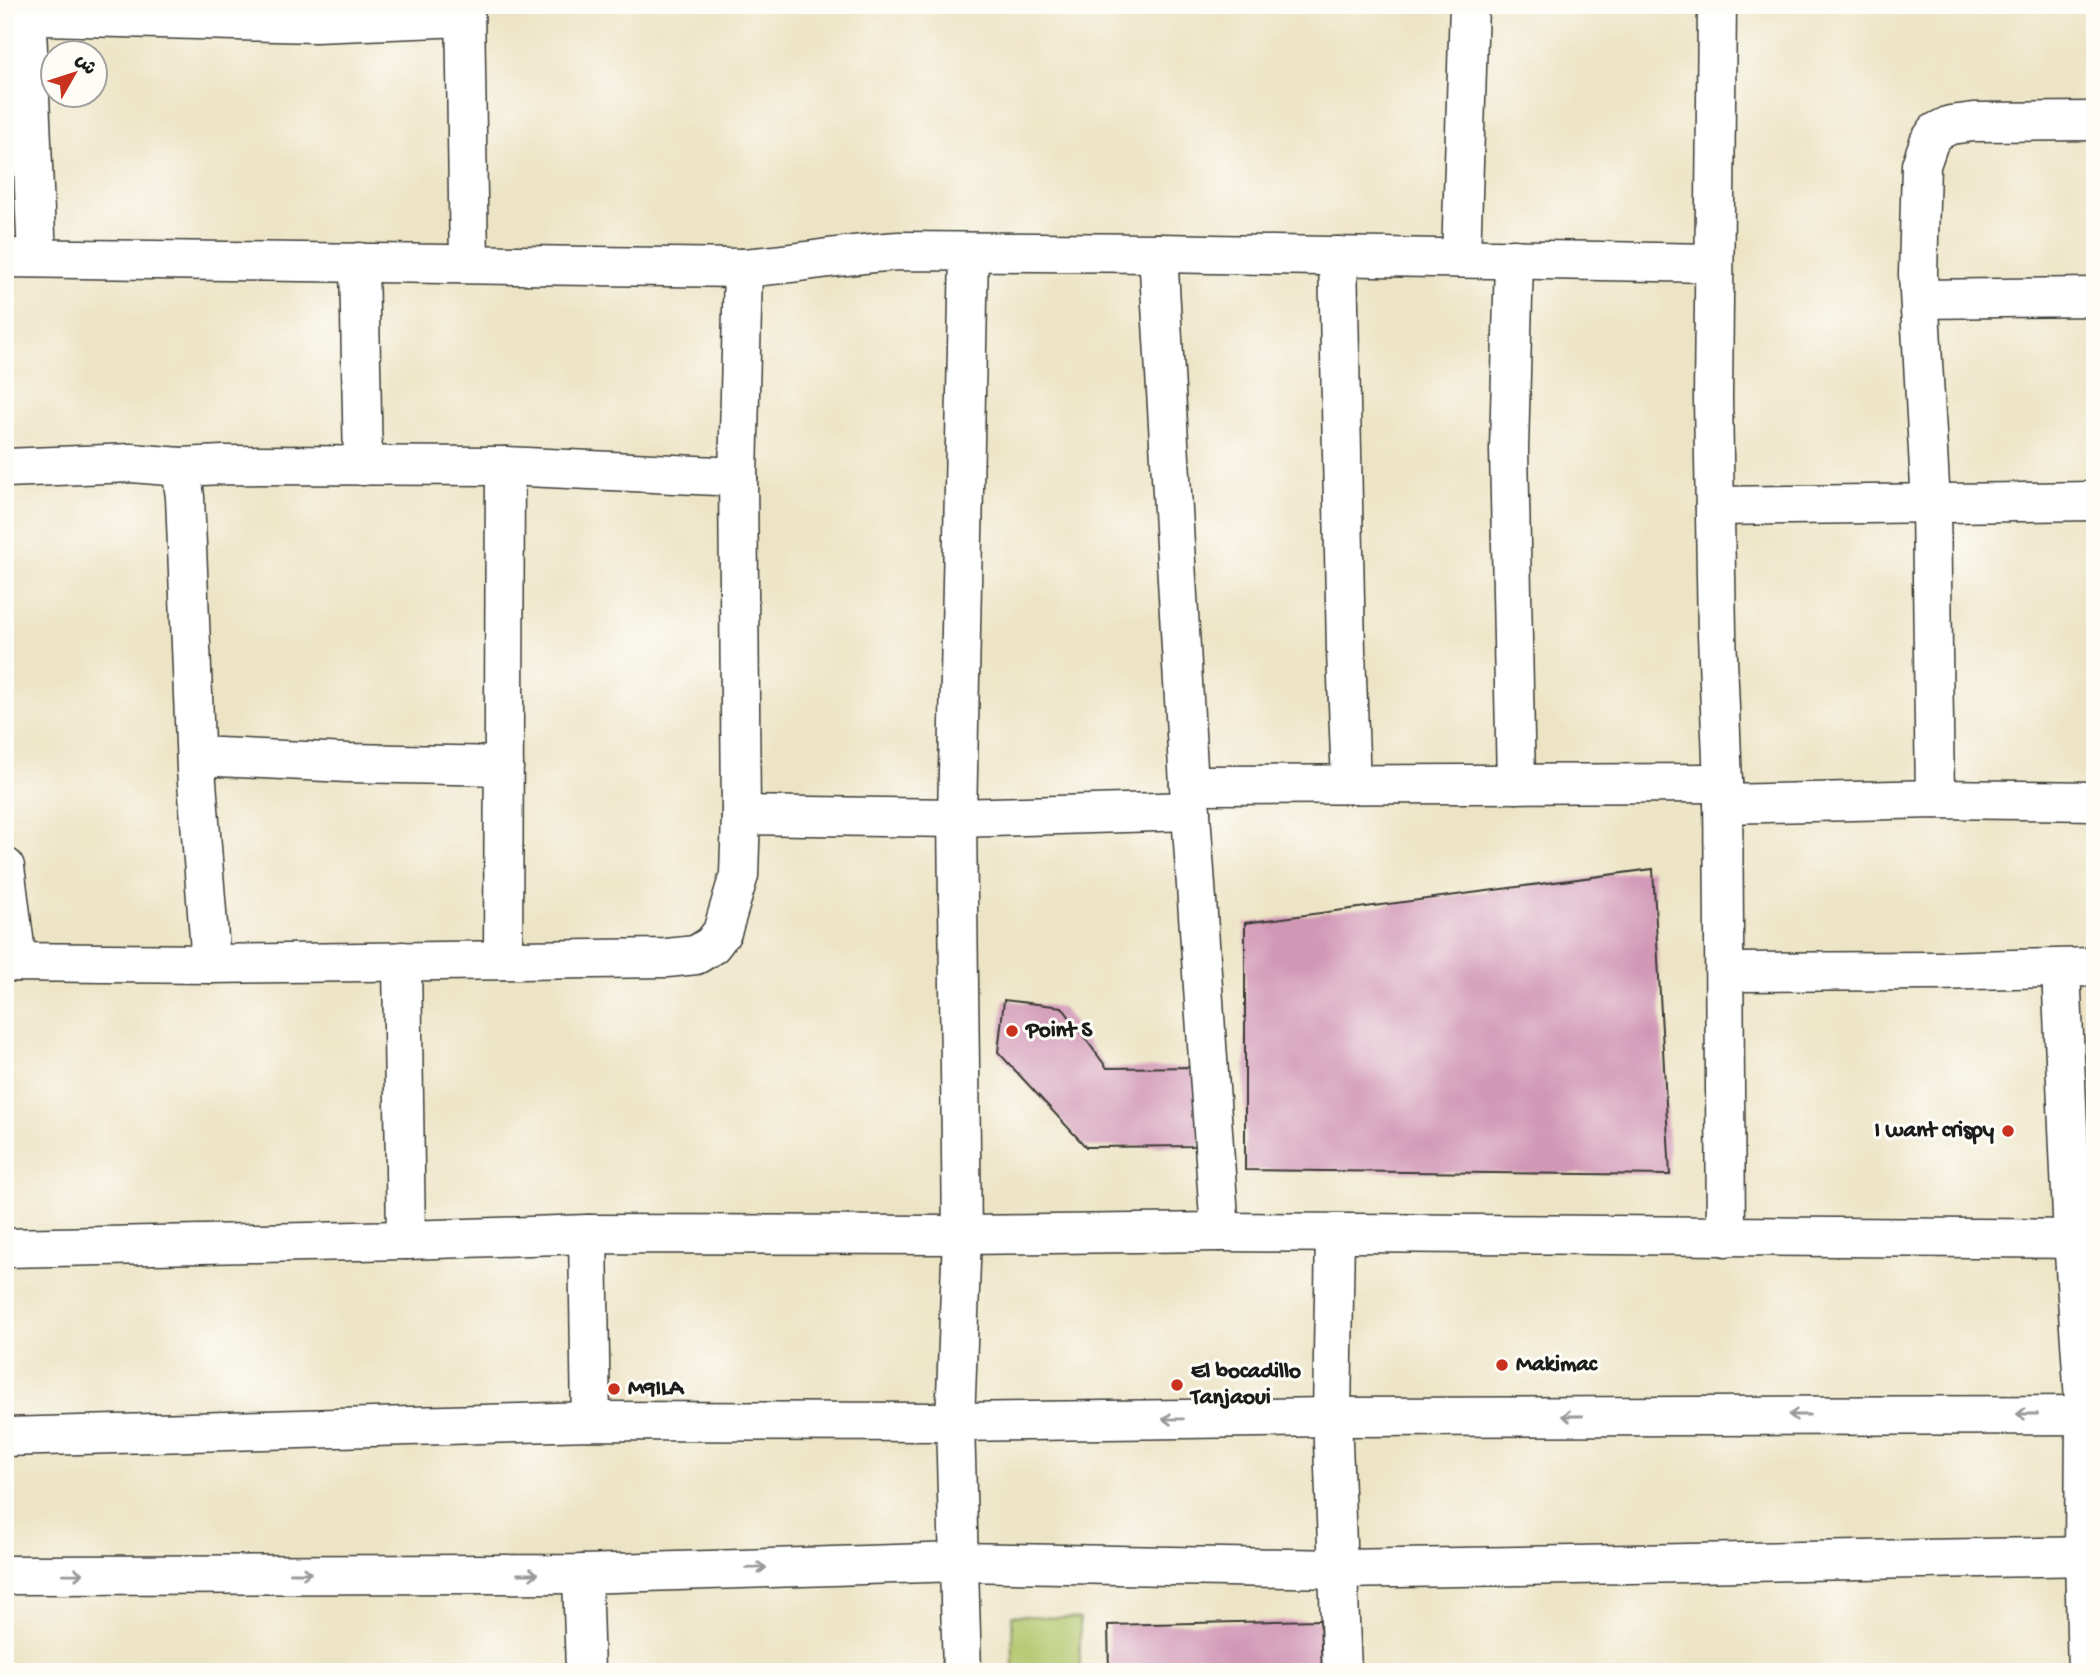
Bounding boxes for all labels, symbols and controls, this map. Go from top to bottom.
north arrow [38,38,108,108]
text: ش [69,50,100,81]
place label: Point S [1024,1018,1093,1045]
marker: Point S [1004,1023,1020,1039]
place label: I want crispy [1875,1118,1995,1145]
marker: I want crispy [2000,1123,2016,1139]
place label: Makimac [1516,1352,1598,1379]
marker: Makimac [1494,1357,1510,1373]
place label: El bocadillo Tanjaoui [1189,1359,1301,1412]
place label: M9ILA [628,1376,684,1403]
marker: El bocadillo Tanjaoui [1169,1377,1185,1393]
marker: M9ILA [606,1381,622,1397]
one-way arrow [2015,1407,2038,1421]
one-way arrow [1788,1408,1811,1422]
one-way arrow [1560,1409,1583,1423]
one-way arrow [1161,1412,1184,1426]
one-way arrow [744,1562,767,1575]
one-way arrow [289,1566,312,1580]
one-way arrow [62,1567,85,1581]
one-way arrow [517,1567,540,1581]

